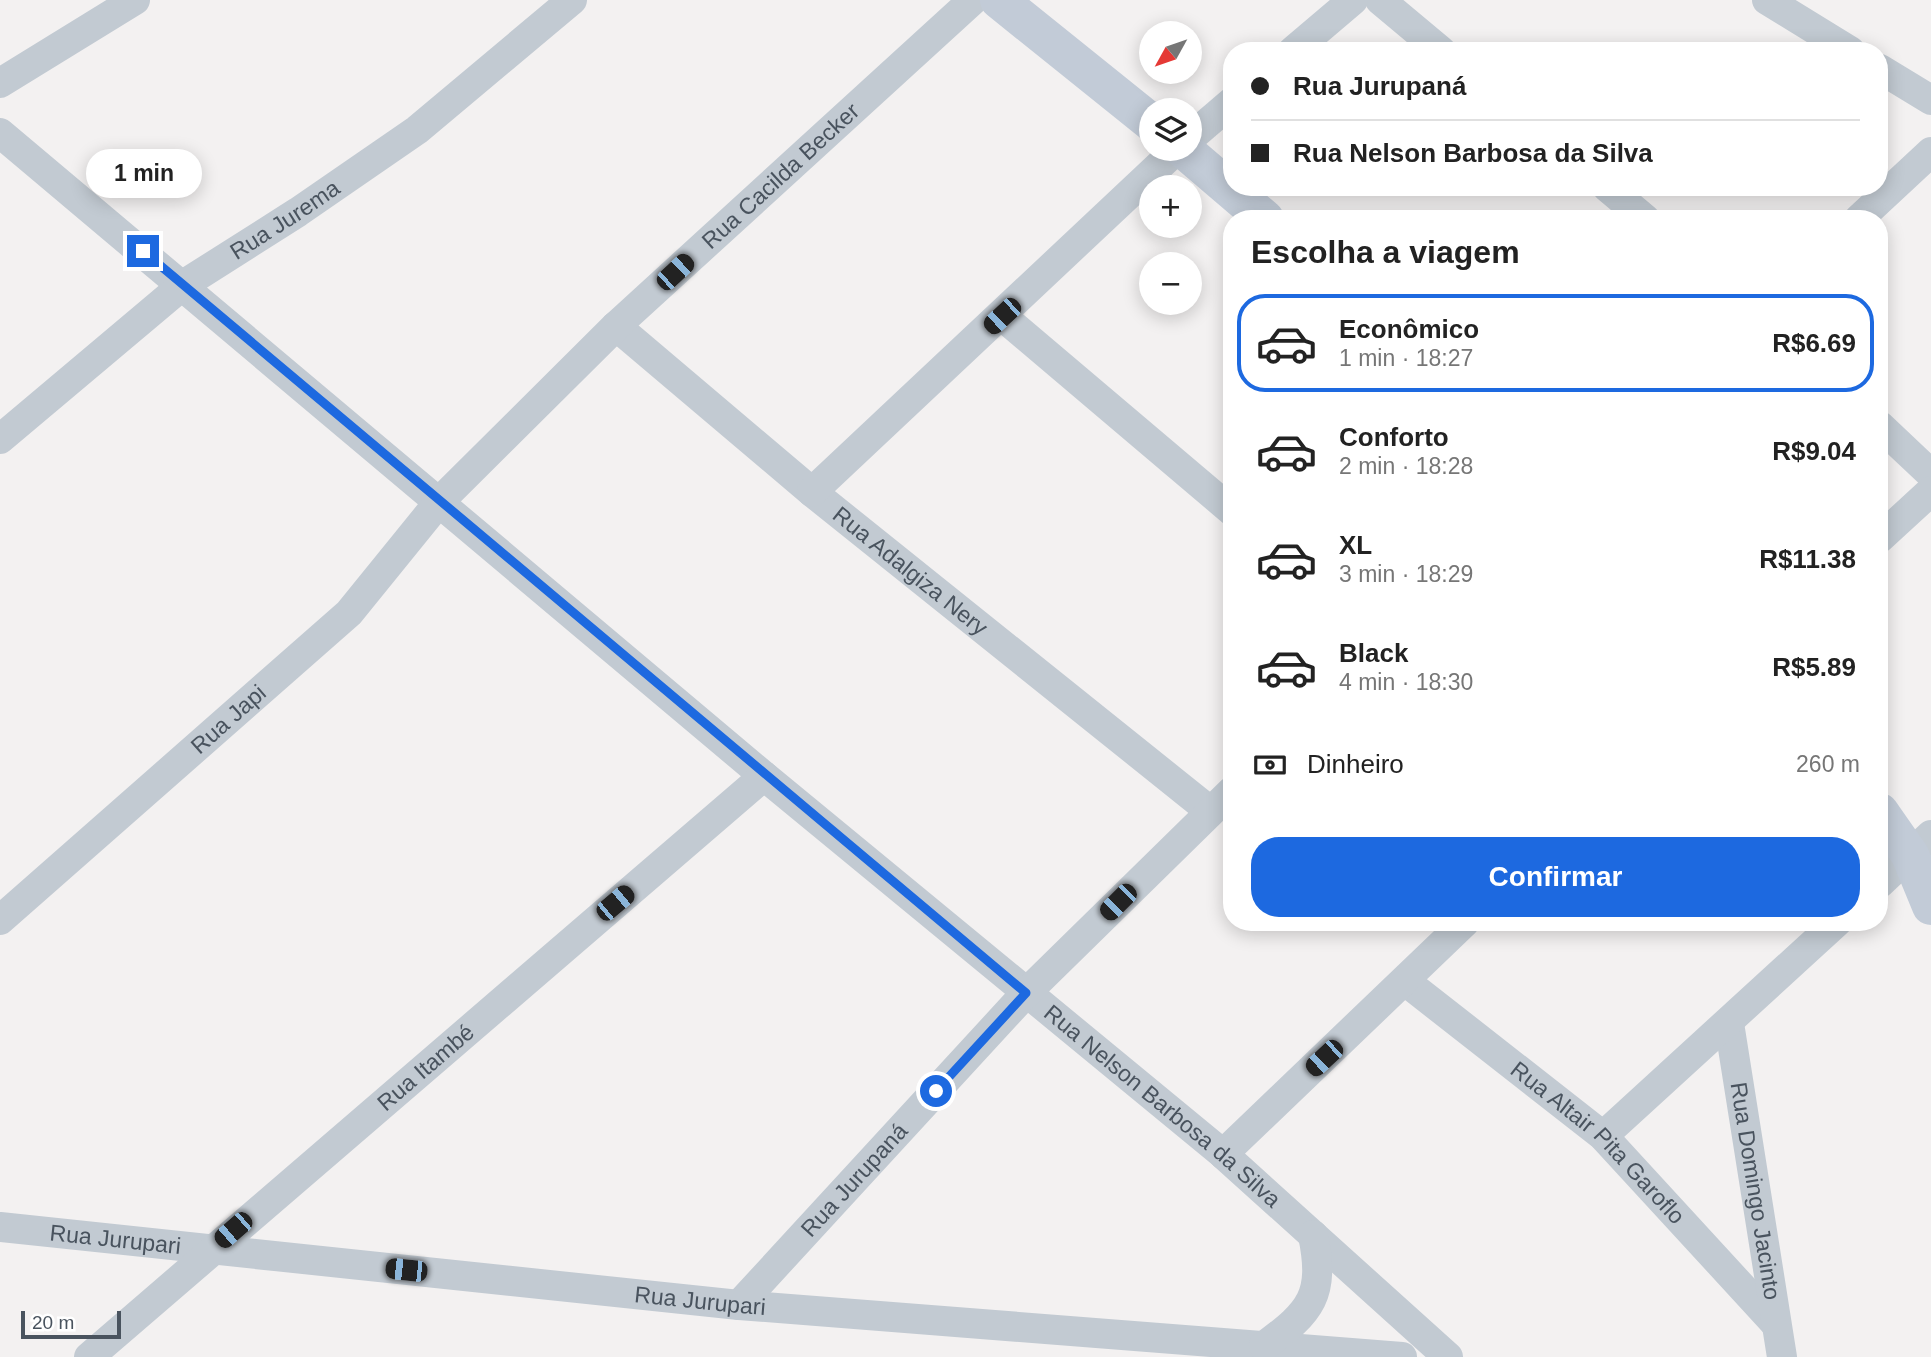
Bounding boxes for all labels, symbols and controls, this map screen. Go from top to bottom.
north arrow [1139,21,1202,84]
map controls [1139,21,1202,315]
text: Rua Jurupaná [1293,71,1466,101]
street label: Rua Cacilda Becker [697,97,865,254]
button: layers [1139,98,1202,161]
text: Rua Nelson Barbosa da Silva [1293,138,1653,168]
callout: 1 min [85,149,201,198]
text: 1 min [114,160,174,186]
street label: Rua Jurema [225,174,344,265]
button: + [1139,175,1202,238]
text: Escolha a viagem [1251,234,1520,270]
route end [127,235,159,267]
car [653,250,698,294]
button: − [1139,252,1202,315]
car [980,294,1025,338]
icon: car [1255,312,1318,375]
text: Econômico [1339,314,1479,344]
text: R$6.69 [1772,328,1856,358]
text: 1 min · 18:27 [1339,345,1473,371]
icon: car [1255,420,1318,483]
text: Conforto [1339,422,1449,452]
text: R$9.04 [1772,436,1856,466]
text: 2 min · 18:28 [1339,453,1473,479]
street label: Rua Adalgiza Nery [828,501,993,641]
icon: car [1255,528,1318,591]
text: XL [1339,530,1372,560]
text: R$11.38 [1759,544,1856,574]
text: 3 min · 18:29 [1339,561,1473,587]
icon: car [1255,636,1318,699]
text: Black [1339,638,1408,668]
text: R$5.89 [1772,652,1856,682]
text: 4 min · 18:30 [1339,669,1473,695]
street label: Rua Japi [186,679,271,759]
icon: cash [1251,746,1289,784]
text: Dinheiro [1307,749,1404,779]
text: 260 m [1796,751,1860,777]
button: Confirmar [1251,837,1860,917]
car [1096,880,1141,924]
car [593,881,638,925]
street label: Rua Nelson Barbosa da Silva [1039,999,1286,1213]
street label: Rua Itambé [372,1019,479,1116]
car [1302,1036,1347,1080]
street label: Rua Altair Pita Garoflo [1506,1056,1690,1229]
route start [920,1075,952,1107]
street label: Rua Domingo Jacinto [1726,1080,1786,1302]
street label: Rua Jurupaná [796,1118,913,1242]
car [211,1208,256,1252]
street label: Rua Jurupari [48,1219,182,1259]
car [385,1257,428,1283]
street label: Rua Jurupari [633,1281,767,1320]
scale bar [21,1308,121,1340]
text: 20 m [32,1312,74,1333]

